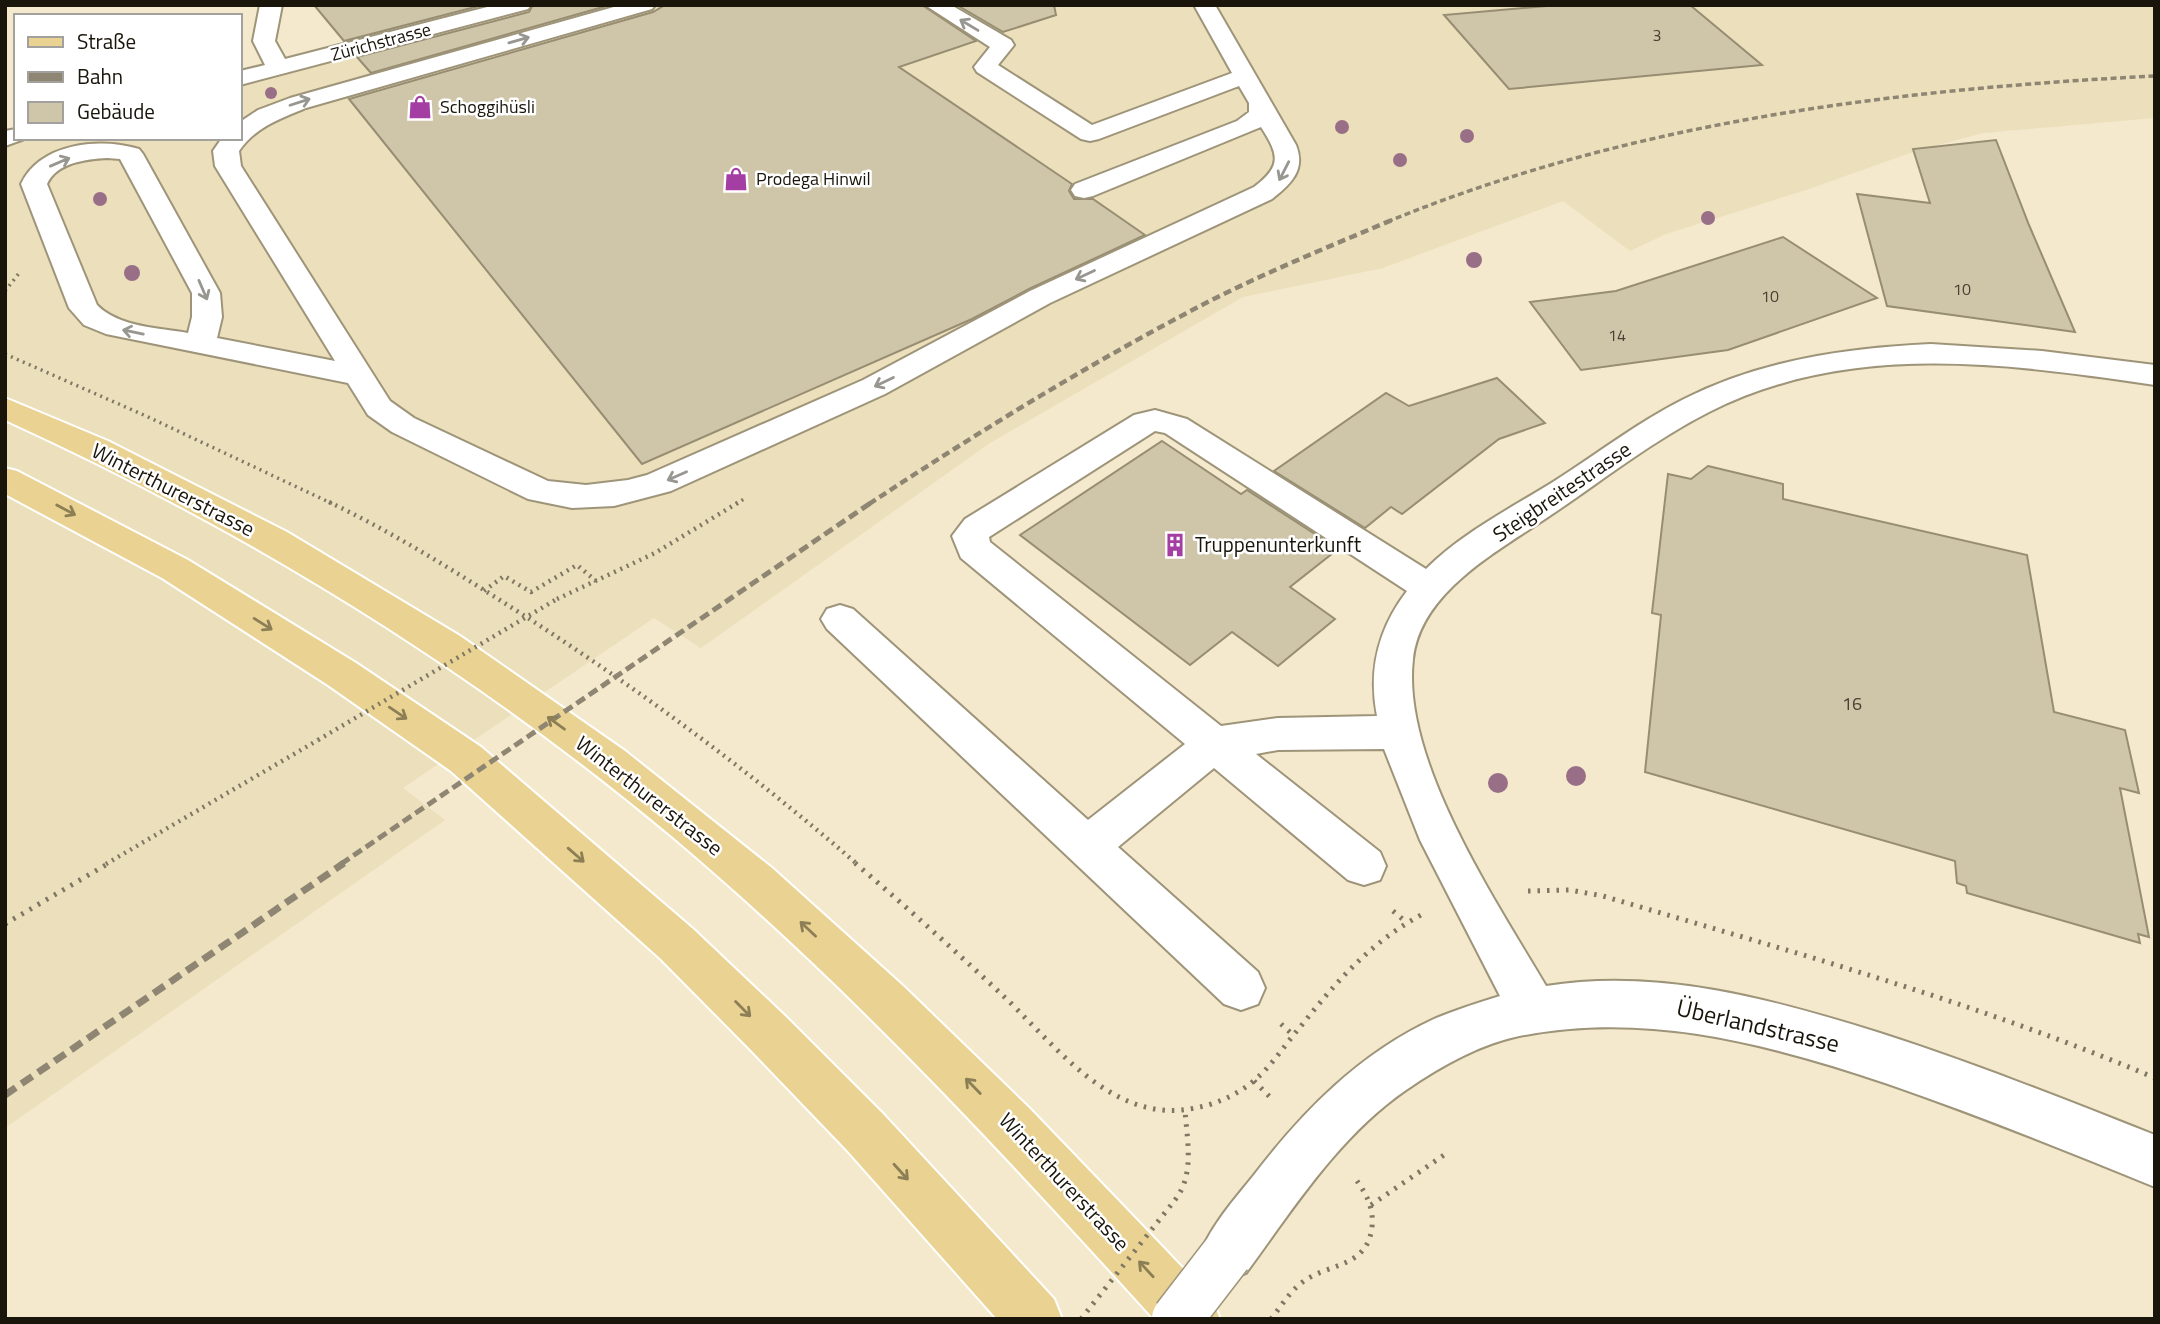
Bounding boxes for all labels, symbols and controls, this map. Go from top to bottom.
legend [14,14,242,140]
street label: Zürichstrasse [328,15,434,68]
one-way arrow [959,18,979,32]
house number: 3 [1653,23,1661,47]
text: Straße [77,25,136,57]
one-way arrow [508,33,530,46]
text: Bahn [77,60,123,92]
shop icon: Schoggihüsli [406,93,434,121]
place label: Schoggihüsli [440,93,535,120]
text: Gebäude [77,95,155,127]
one-way arrow [289,95,311,107]
one-way arrow [49,154,70,167]
one-way arrow [1276,161,1290,181]
shop icon: Prodega Hinwil [722,165,750,193]
place label: Prodega Hinwil [756,165,871,192]
one-way arrow [1075,269,1096,282]
house number: 10 [1953,277,1971,301]
one-way arrow [198,279,211,300]
house number: 10 [1761,284,1779,308]
house number: 14 [1608,323,1626,347]
one-way arrow [122,325,145,339]
one-way arrow [874,376,895,389]
street label: Steigbreitestrasse [1486,433,1637,549]
street label: Winterthurerstrasse [86,434,261,544]
one-way arrow [667,470,688,483]
one-way arrow [55,504,76,517]
place label: Truppenunterkunft [1195,528,1362,560]
building icon: Truppenunterkunft [1161,531,1189,559]
one-way arrow [252,617,272,631]
house number: 16 [1842,690,1862,717]
one-way arrow [388,706,407,720]
one-way arrow [547,716,566,730]
street label: Winterthurerstrasse [569,727,730,863]
one-way arrow [566,847,584,863]
one-way arrow [799,921,817,937]
street label: Überlandstrasse [1673,989,1843,1061]
one-way arrow [734,1000,751,1017]
one-way arrow [964,1077,981,1094]
street label: Winterthurerstrasse [992,1105,1138,1258]
one-way arrow [893,1163,910,1180]
one-way arrow [1138,1260,1154,1278]

